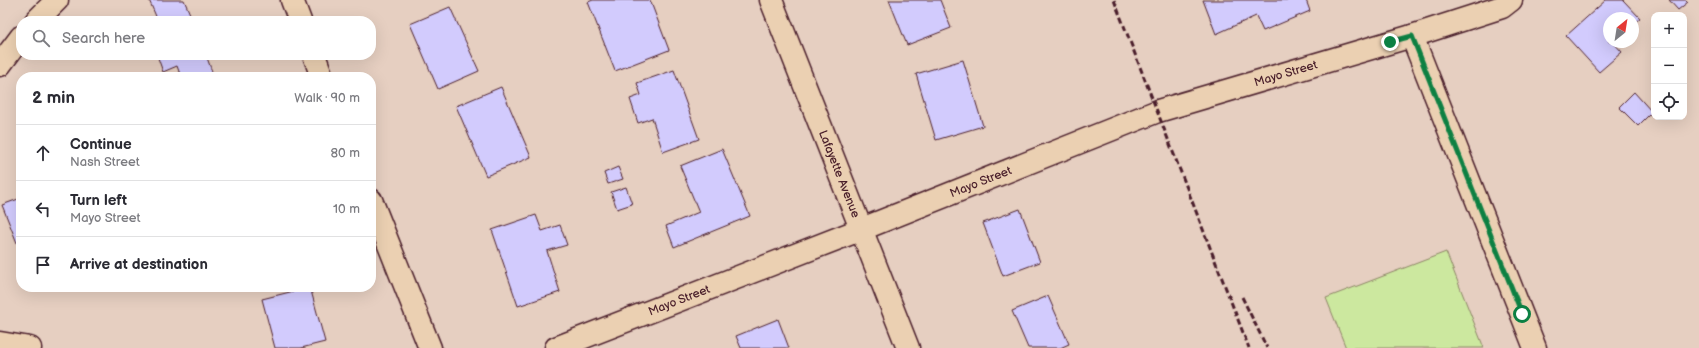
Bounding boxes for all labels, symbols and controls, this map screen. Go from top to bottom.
north arrow [1603,12,1639,48]
map controls [1651,12,1687,120]
button: + [1651,12,1687,48]
search box [16,16,376,60]
icon: search [30,27,52,49]
text: Search here [62,29,145,48]
route end [1381,33,1399,51]
button: − [1651,48,1687,84]
street label: Mayo Street [1252,57,1319,90]
button: locate [1651,84,1687,120]
text: 2 min [32,88,75,108]
text: Walk · 90 m [294,90,360,106]
street label: Lafayette Avenue [815,128,863,220]
text: Continue [70,135,132,154]
icon: ahead [32,142,54,164]
text: 80 m [331,145,360,161]
text: Nash Street [70,154,140,170]
street label: Mayo Street [948,163,1014,201]
text: Turn left [70,191,127,210]
icon: left [32,198,54,220]
text: 10 m [333,201,360,217]
text: Mayo Street [70,210,140,226]
icon: arrive [32,254,54,276]
text: Arrive at destination [70,255,208,274]
street label: Mayo Street [646,282,713,319]
route start [1513,305,1531,323]

